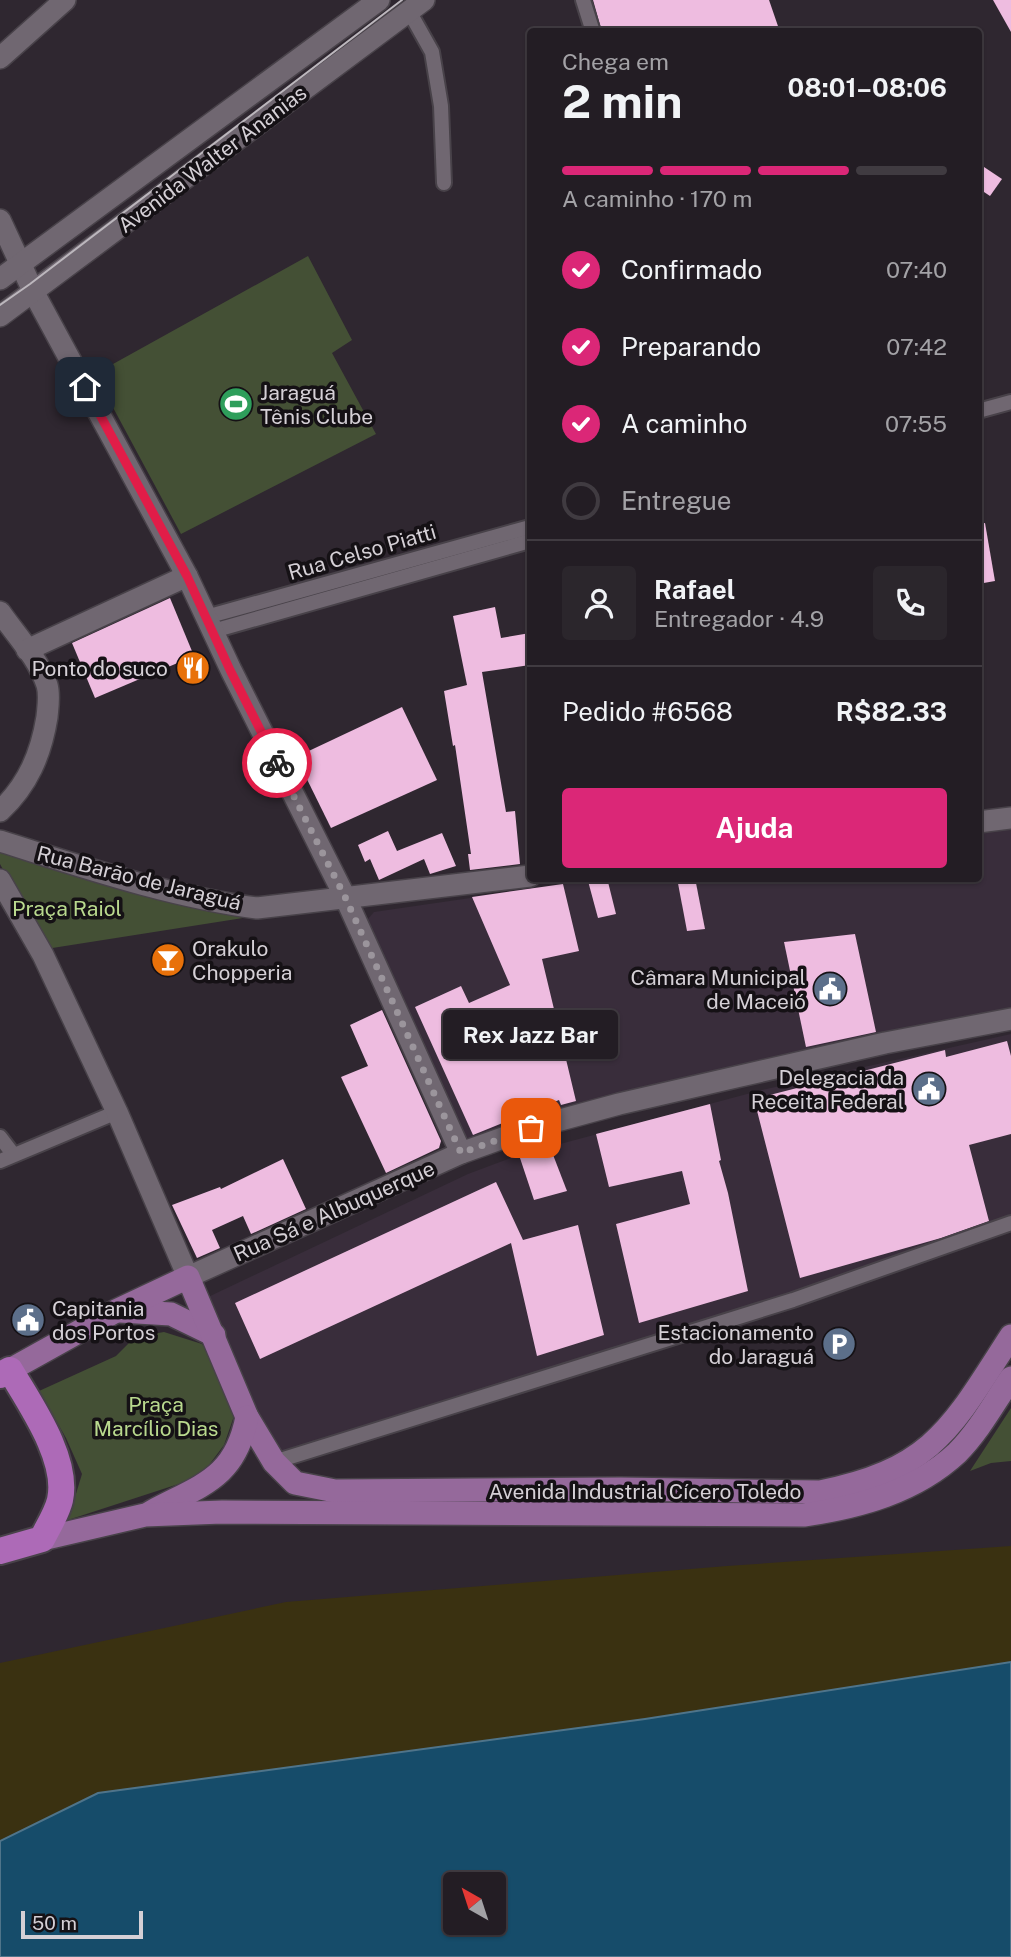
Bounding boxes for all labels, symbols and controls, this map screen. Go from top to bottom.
text: Chega em [562,48,669,75]
text: 08:01–08:06 [788,72,947,103]
text: 2 min [562,74,682,128]
street label: Avenida Walter Ananias [113,80,311,238]
text: A caminho · 170 m [562,185,752,212]
icon: check [562,251,600,289]
text: Confirmado [621,254,762,285]
text: 07:40 [886,256,947,283]
icon: check [562,328,600,366]
text: Preparando [621,331,761,362]
text: 07:42 [886,333,947,360]
pin [55,357,115,417]
icon: home [66,368,104,406]
place label: Jaraguá Tênis Clube [260,380,373,429]
sports icon: Jaraguá Tênis Clube [217,385,255,423]
icon: check [562,405,600,443]
text: A caminho [621,408,748,439]
text: 07:55 [885,410,947,437]
text: Entregue [621,485,732,516]
street label: Rua Celso Piatti [285,519,439,585]
button: person [562,566,636,640]
button: phone [873,566,947,640]
text: Rafael [654,574,735,605]
text: Entregador · 4.9 [654,605,824,632]
restaurant icon: Ponto do suco [174,649,212,687]
place label: Ponto do suco [31,656,168,681]
text: Pedido #6568 [562,696,733,727]
text: R$82.33 [836,696,947,727]
courier [242,728,312,798]
icon: bike [258,744,296,782]
button: Ajuda [562,788,947,868]
street label: Rua Barão de Jaraguá [34,840,244,916]
park label: Praça Raiol [12,896,122,921]
place label: Orakulo Chopperia [192,936,292,985]
bar icon: Orakulo Chopperia [149,941,187,979]
place label: Câmara Municipal de Maceió [631,965,806,1014]
public building icon: Câmara Municipal de Maceió [811,970,849,1008]
callout: Rex Jazz Bar [444,1009,618,1058]
text: Rex Jazz Bar [463,1021,598,1048]
place label: Delegacia da Receita Federal [751,1065,904,1114]
public building icon: Delegacia da Receita Federal [910,1070,948,1108]
pin [501,1098,561,1158]
icon: bag [512,1109,550,1147]
street label: Rua Sá e Albuquerque [230,1155,438,1267]
place label: Capitania dos Portos [52,1296,155,1345]
public building icon: Capitania dos Portos [9,1301,47,1339]
place label: Estacionamento do Jaraguá [658,1320,814,1369]
parking icon: Estacionamento do Jaraguá [820,1325,858,1363]
park label: Praça Marcílio Dias [94,1392,218,1441]
street label: Avenida Industrial Cícero Toledo [489,1479,801,1504]
north arrow [443,1872,506,1936]
map controls [443,1872,506,1935]
scale bar [21,1908,144,1940]
text: 50 m [32,1912,77,1934]

